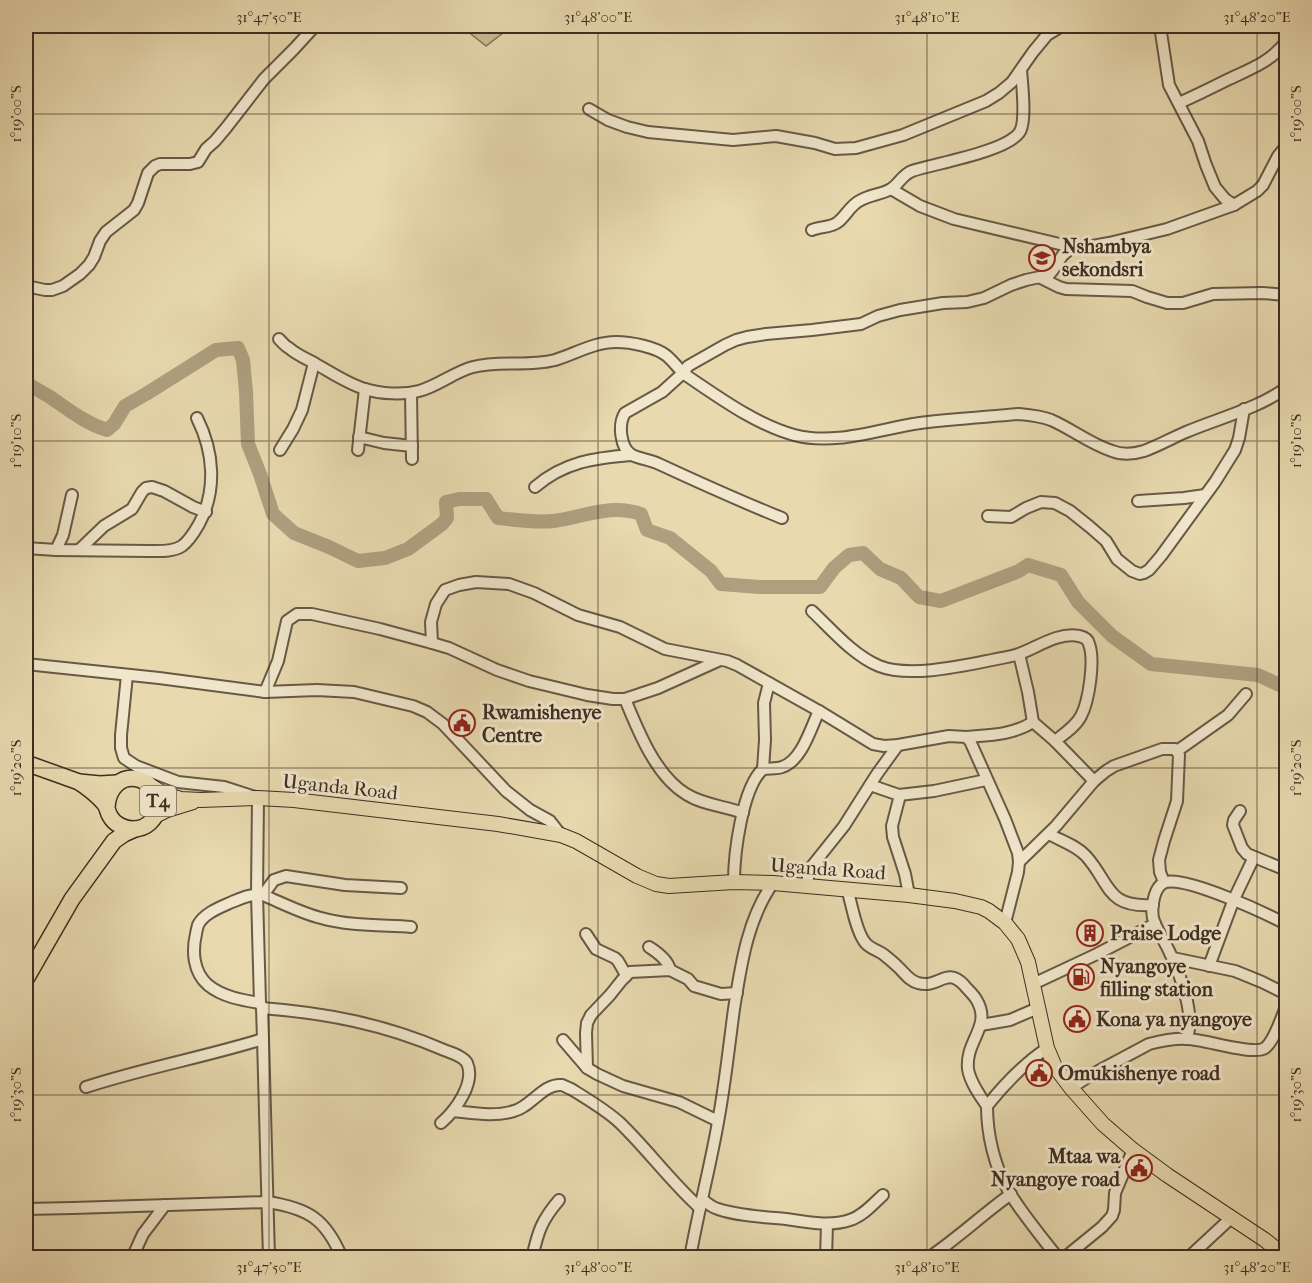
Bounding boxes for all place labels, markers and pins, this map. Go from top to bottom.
place label: Nshambya sekondsri [1062,235,1151,281]
school or university icon: Nshambya sekondsri [1027,243,1057,273]
place label: Rwamishenye Centre [482,701,602,747]
public building icon: Rwamishenye Centre [447,708,477,738]
building icon: Praise Lodge [1075,918,1105,948]
place label: Praise Lodge [1110,922,1221,945]
place label: Nyangoye filling station [1100,955,1213,1001]
fuel station icon: Nyangoye filling station [1066,962,1096,992]
public building icon: Kona ya nyangoye [1062,1004,1092,1034]
place label: Kona ya nyangoye [1096,1008,1252,1031]
public building icon: Omukishenye road [1024,1058,1054,1088]
place label: Omukishenye road [1058,1062,1221,1085]
place label: Mtaa wa Nyangoye road [991,1145,1121,1191]
public building icon: Mtaa wa Nyangoye road [1124,1153,1154,1183]

